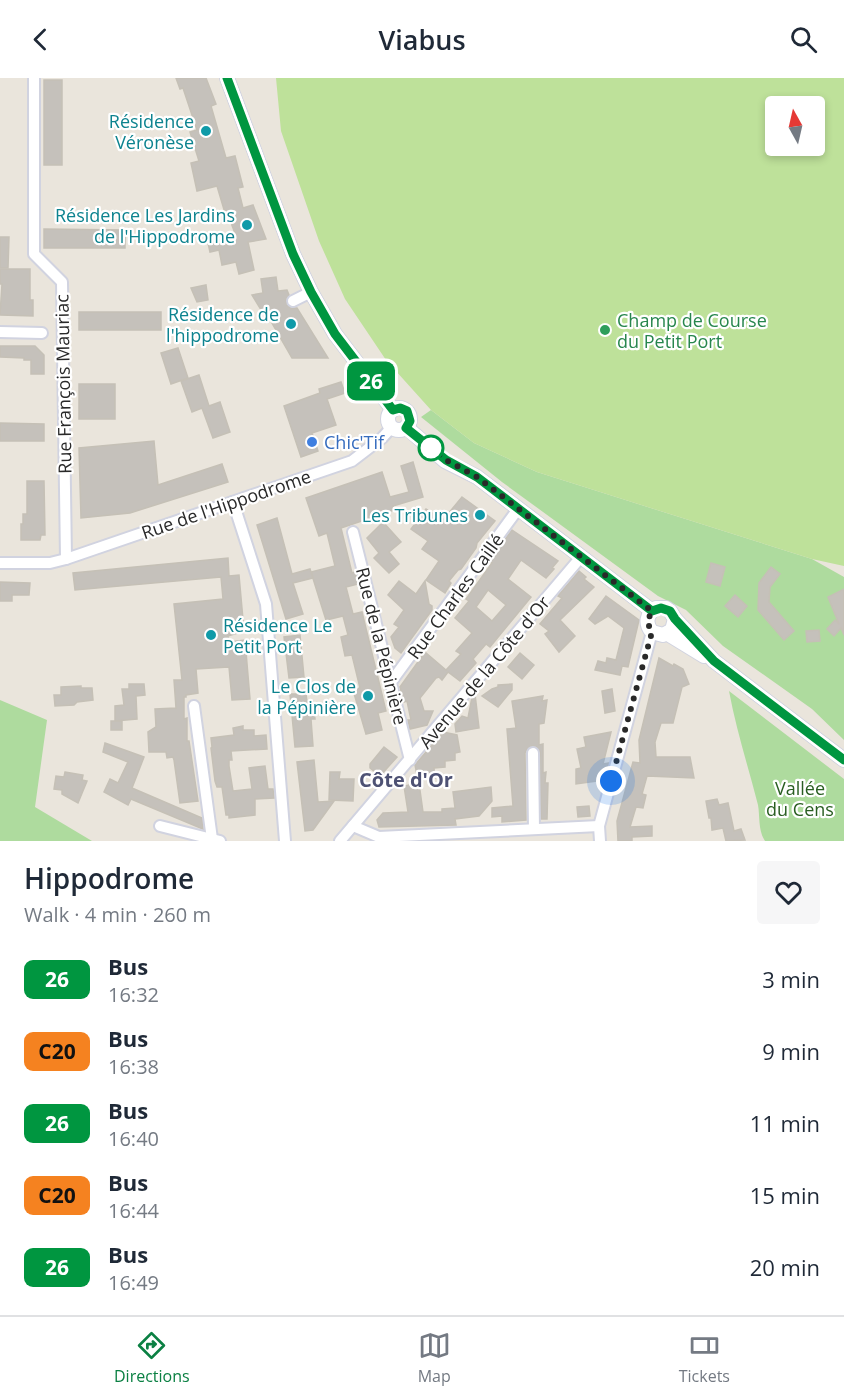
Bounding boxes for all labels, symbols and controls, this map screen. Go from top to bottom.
text: Viabus [378,21,466,58]
icon: back [24,23,57,56]
icon: search [787,23,820,56]
north arrow [765,96,825,156]
map controls [765,96,825,156]
place label: Résidence Véronèse [109,109,194,154]
marker: Résidence Véronèse [199,124,213,138]
place label: Résidence Les Jardins de l'Hippodrome [55,203,235,248]
marker: Résidence Les Jardins de l'Hippodrome [240,218,254,232]
street label: Rue François Mauriac [49,294,77,474]
place label: Résidence de l'hippodrome [166,302,279,347]
place label: Champ de Course du Petit Port [617,308,767,353]
marker: Résidence de l'hippodrome [284,317,298,331]
marker: Champ de Course du Petit Port [598,323,612,337]
line badge: 26 [344,362,398,400]
text: 26 [359,367,383,395]
place label: Chic'Tif [324,430,385,454]
marker: Chic'Tif [305,435,319,449]
unlabelled marker [418,435,444,461]
street label: Rue de l'Hippodrome [138,464,314,544]
place label: Les Tribunes [362,503,468,527]
marker: Les Tribunes [473,508,487,522]
street label: Rue Charles Caillé [401,528,509,664]
street label: Rue de la Pépinière [351,565,413,727]
street label: Avenue de la Côte d'Or [413,590,555,753]
place label: Résidence Le Petit Port [223,613,332,658]
marker: Résidence Le Petit Port [204,628,218,642]
place label: Le Clos de la Pépinière [257,674,356,719]
marker: Le Clos de la Pépinière [361,689,375,703]
district label: Côte d'Or [359,766,453,793]
your location [596,766,626,796]
park label: Vallée du Cens [766,776,834,821]
text: Hippodrome [24,859,194,897]
button: heart [757,861,820,924]
text: Walk · 4 min · 260 m [24,901,211,928]
text: Bus [108,951,148,981]
text: 3 min [762,964,820,994]
text: 26 [45,965,69,993]
text: 16:32 [108,981,159,1008]
text: Bus [108,1023,148,1053]
text: 9 min [762,1036,820,1066]
text: C20 [38,1037,76,1065]
text: 16:38 [108,1053,159,1080]
text: Bus [108,1095,148,1125]
text: 11 min [750,1108,820,1138]
text: 26 [45,1109,69,1137]
text: 16:40 [108,1125,159,1152]
text: Bus [108,1167,148,1197]
text: 15 min [750,1180,820,1210]
text: C20 [38,1181,76,1209]
text: 16:44 [108,1197,159,1224]
text: Bus [108,1239,148,1269]
text: 20 min [750,1252,820,1282]
text: 26 [45,1253,69,1281]
text: 16:49 [108,1269,159,1296]
tab: Directions [114,1329,190,1387]
tab: Map [418,1329,451,1387]
tab: Tickets [679,1329,730,1387]

